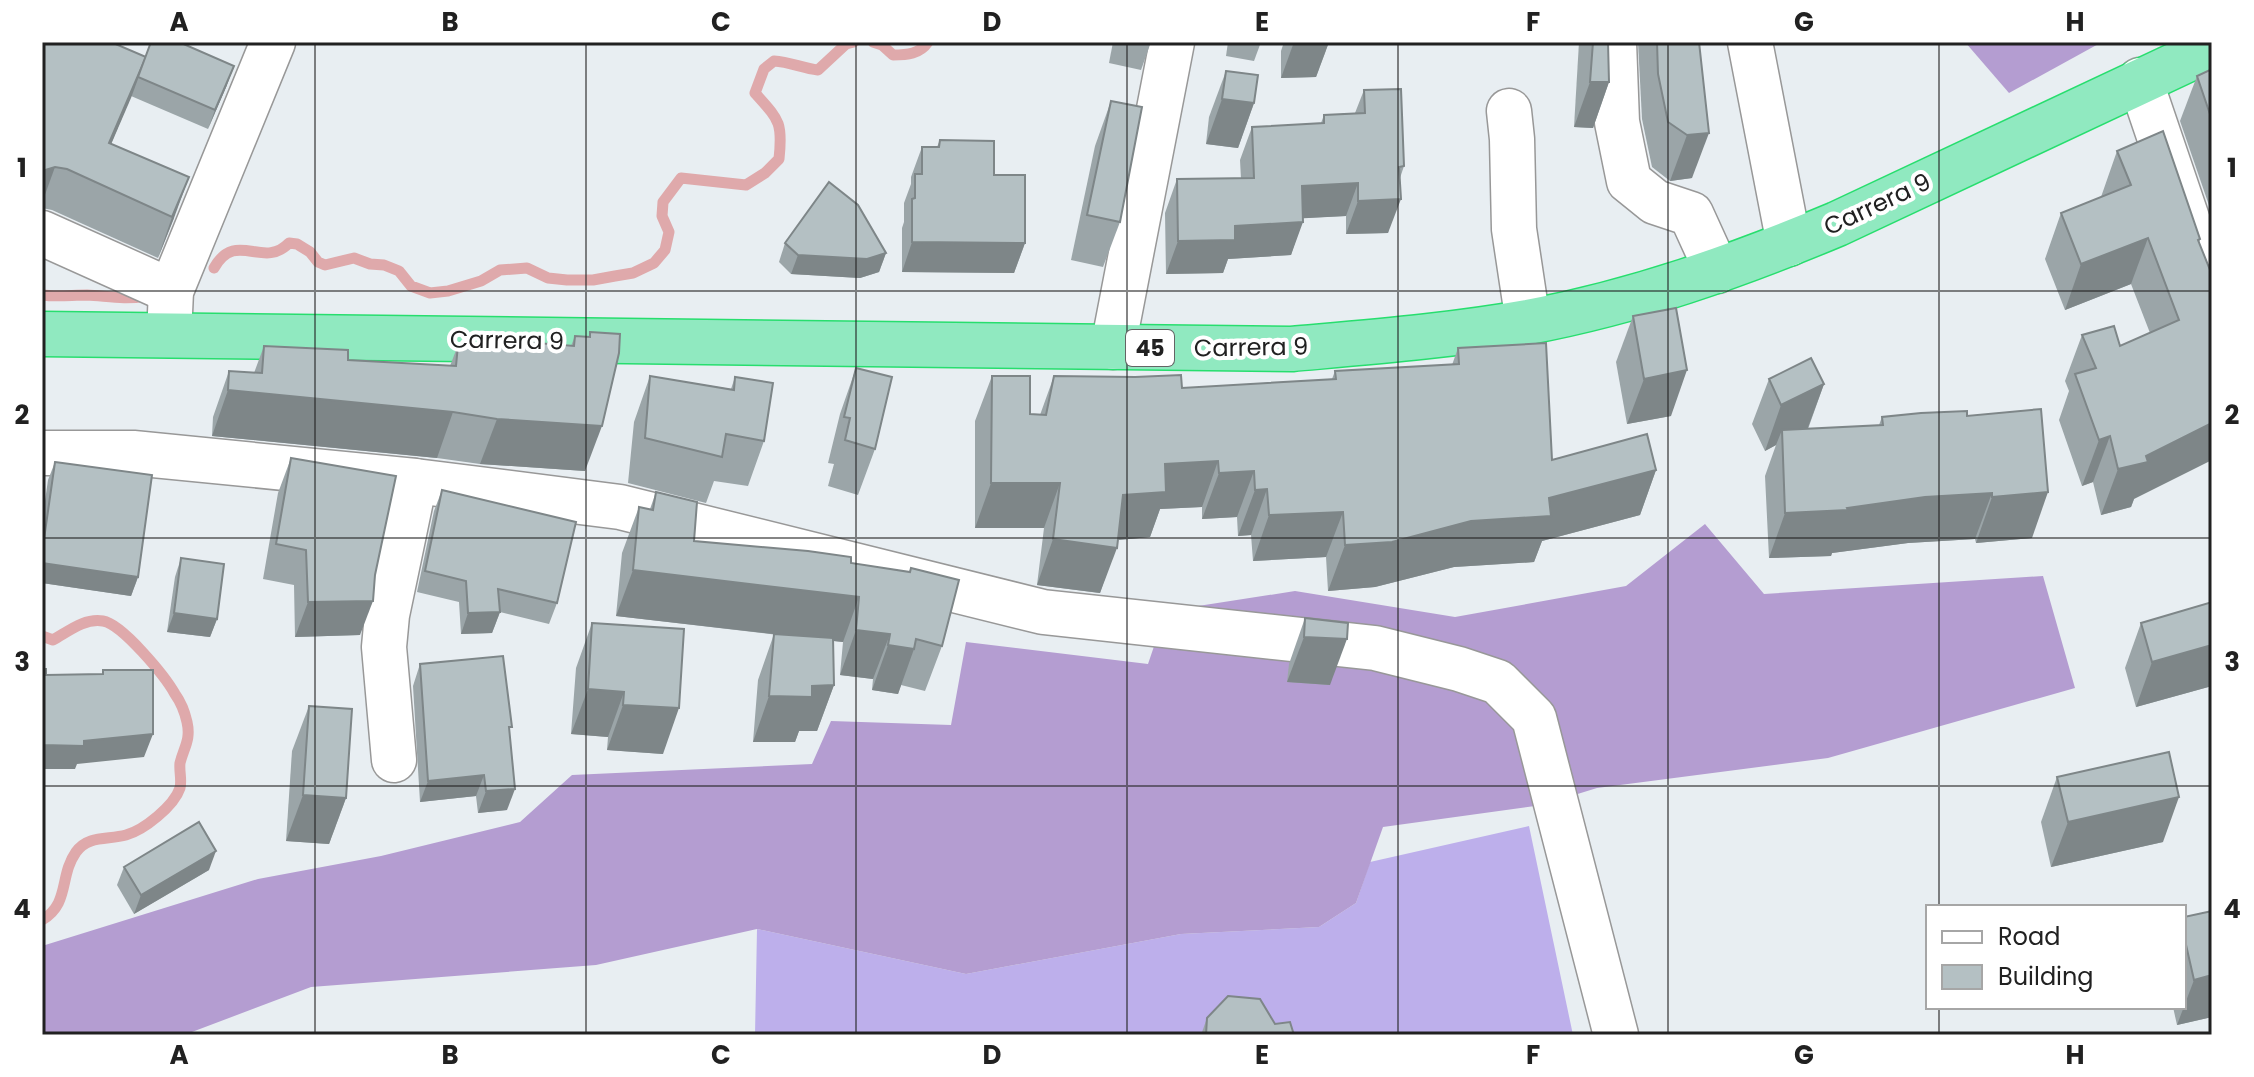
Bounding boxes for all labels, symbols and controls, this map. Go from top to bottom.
text: A [169,4,189,40]
text: B [441,4,459,40]
text: C [711,4,731,40]
text: D [983,4,1002,40]
text: E [1255,4,1269,40]
text: F [1526,4,1540,40]
text: G [1794,4,1814,40]
text: H [2065,4,2085,40]
text: 1 [17,150,27,186]
text: 1 [2227,150,2237,186]
street label: Carrera 9 [1818,165,1936,243]
street label: Carrera 9 [450,323,564,357]
road number: 45 [1126,330,1174,366]
street label: Carrera 9 [1194,330,1308,364]
text: 2 [15,397,30,433]
text: 2 [2225,397,2240,433]
text: 3 [14,644,30,680]
text: 3 [2224,644,2240,680]
text: 4 [13,891,31,927]
text: 4 [2223,891,2241,927]
legend [1926,905,2186,1009]
text: Road [1998,920,2060,953]
text: Building [1998,960,2094,993]
text: A [169,1037,189,1073]
text: B [441,1037,459,1073]
text: C [711,1037,731,1073]
text: D [983,1037,1002,1073]
text: E [1255,1037,1269,1073]
text: F [1526,1037,1540,1073]
text: G [1794,1037,1814,1073]
text: H [2065,1037,2085,1073]

